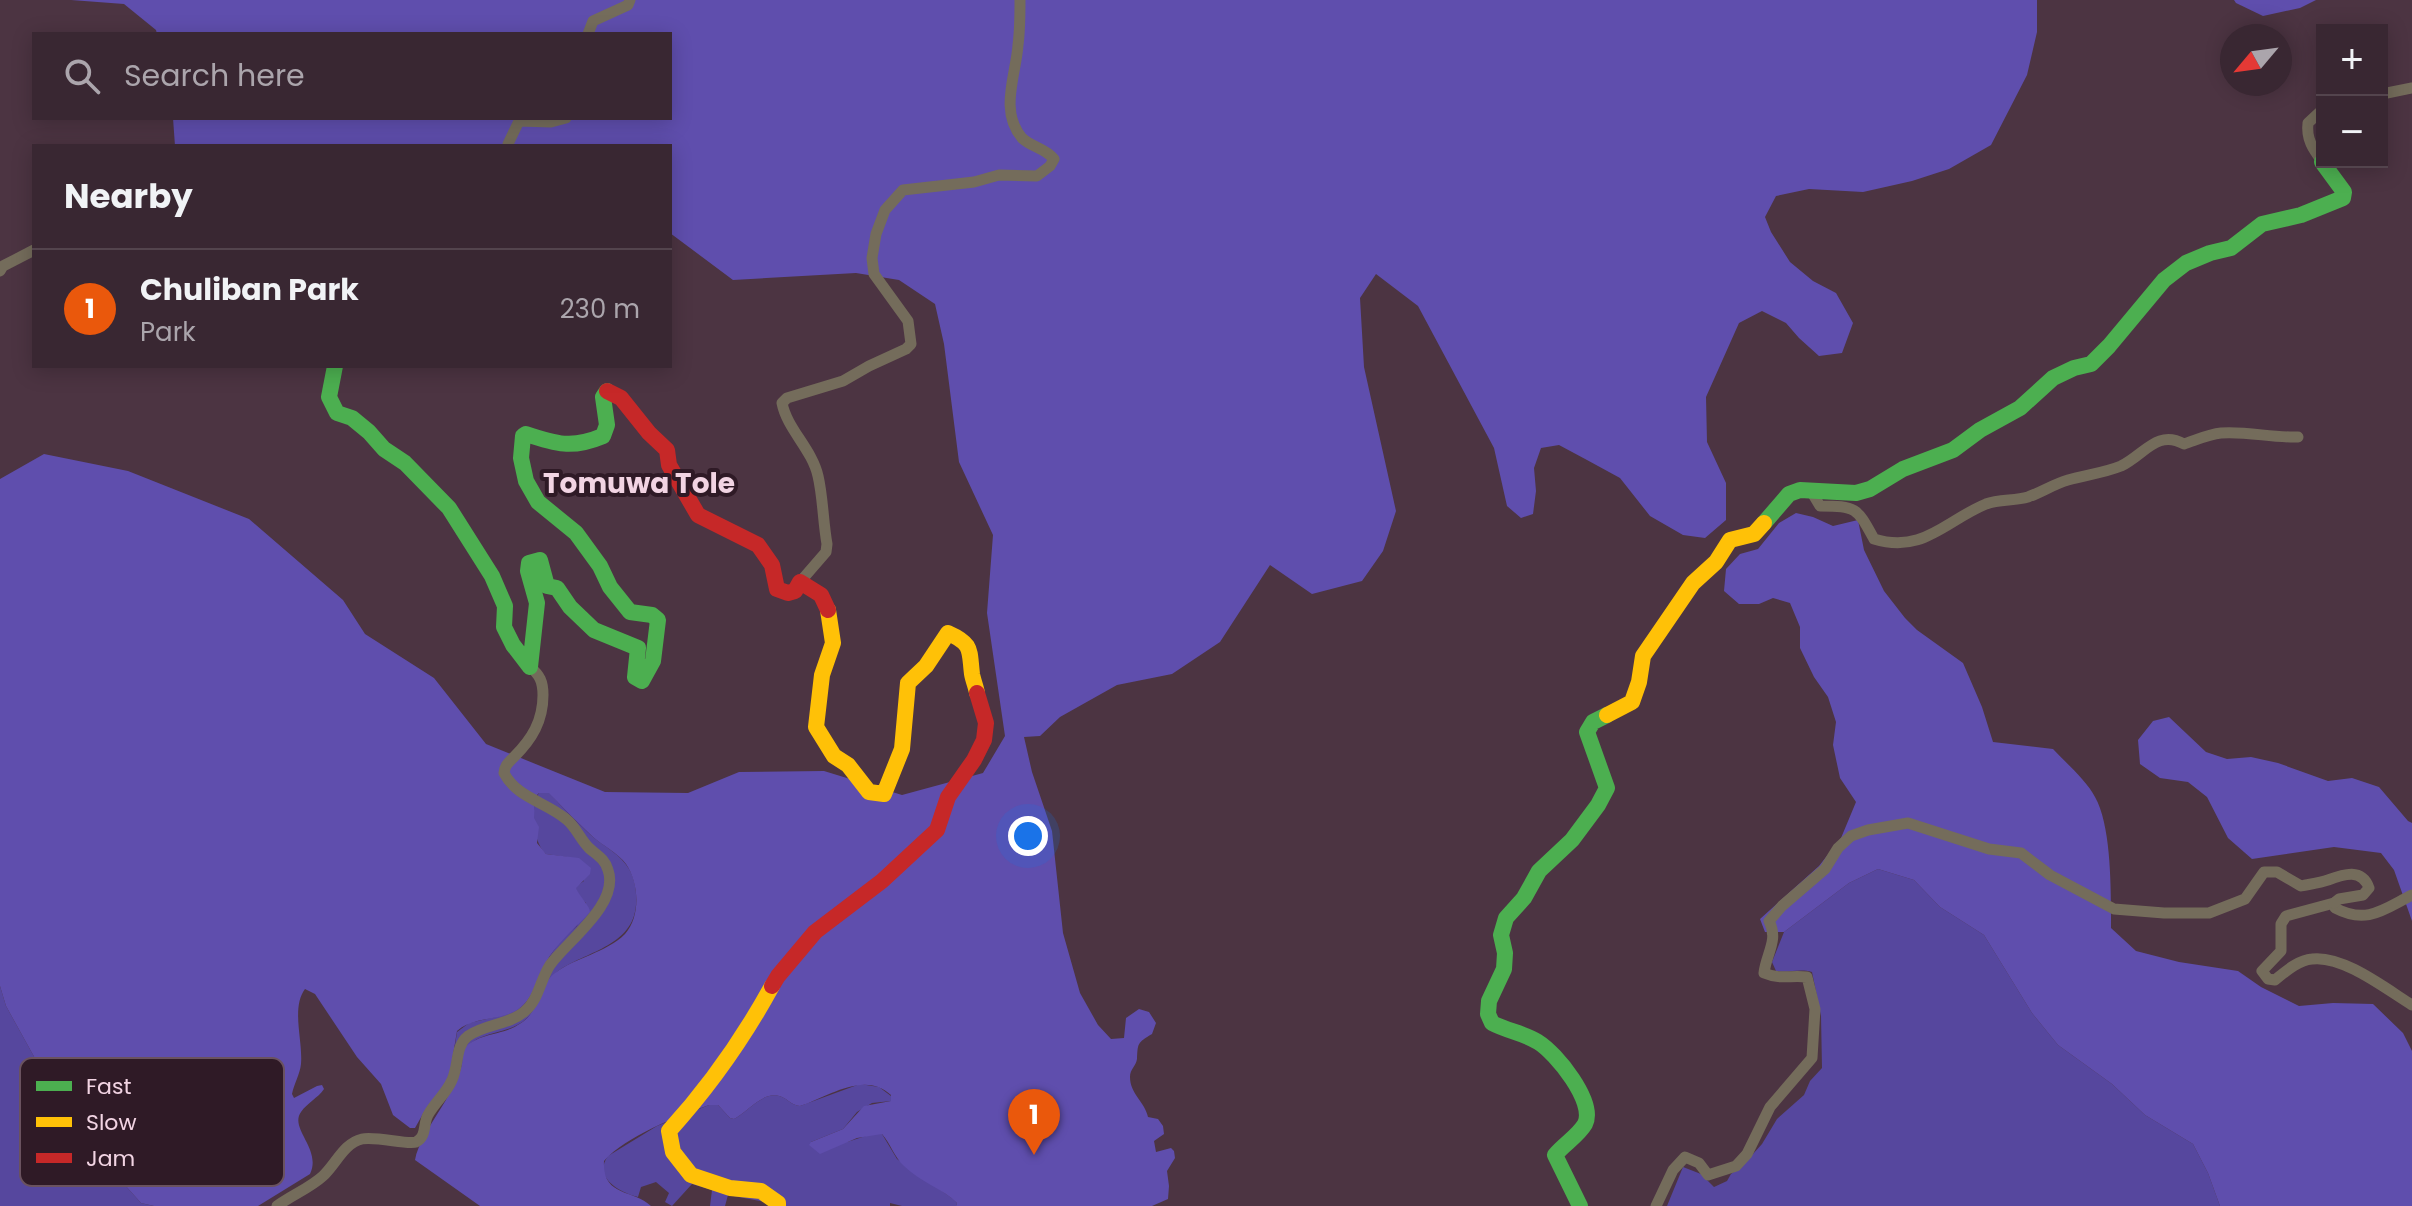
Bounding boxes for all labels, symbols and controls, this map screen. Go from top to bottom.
north arrow [2220,24,2292,96]
map controls [2316,24,2388,168]
button: + [2316,24,2388,96]
search box [32,32,672,120]
icon: search [60,54,104,98]
text: Search here [124,54,305,97]
button: − [2316,96,2388,168]
text: Nearby [64,172,193,220]
text: Chuliban Park [140,268,359,311]
text: 1 [85,291,95,327]
text: 230 m [560,291,640,327]
text: Park [140,314,196,350]
district label: Tomuwa Tole [543,464,735,503]
your location [1008,816,1048,856]
legend [20,1058,284,1186]
text: Fast [86,1071,131,1102]
pin: 1 [1008,1089,1060,1155]
text: Slow [86,1107,136,1138]
text: Jam [86,1143,135,1174]

